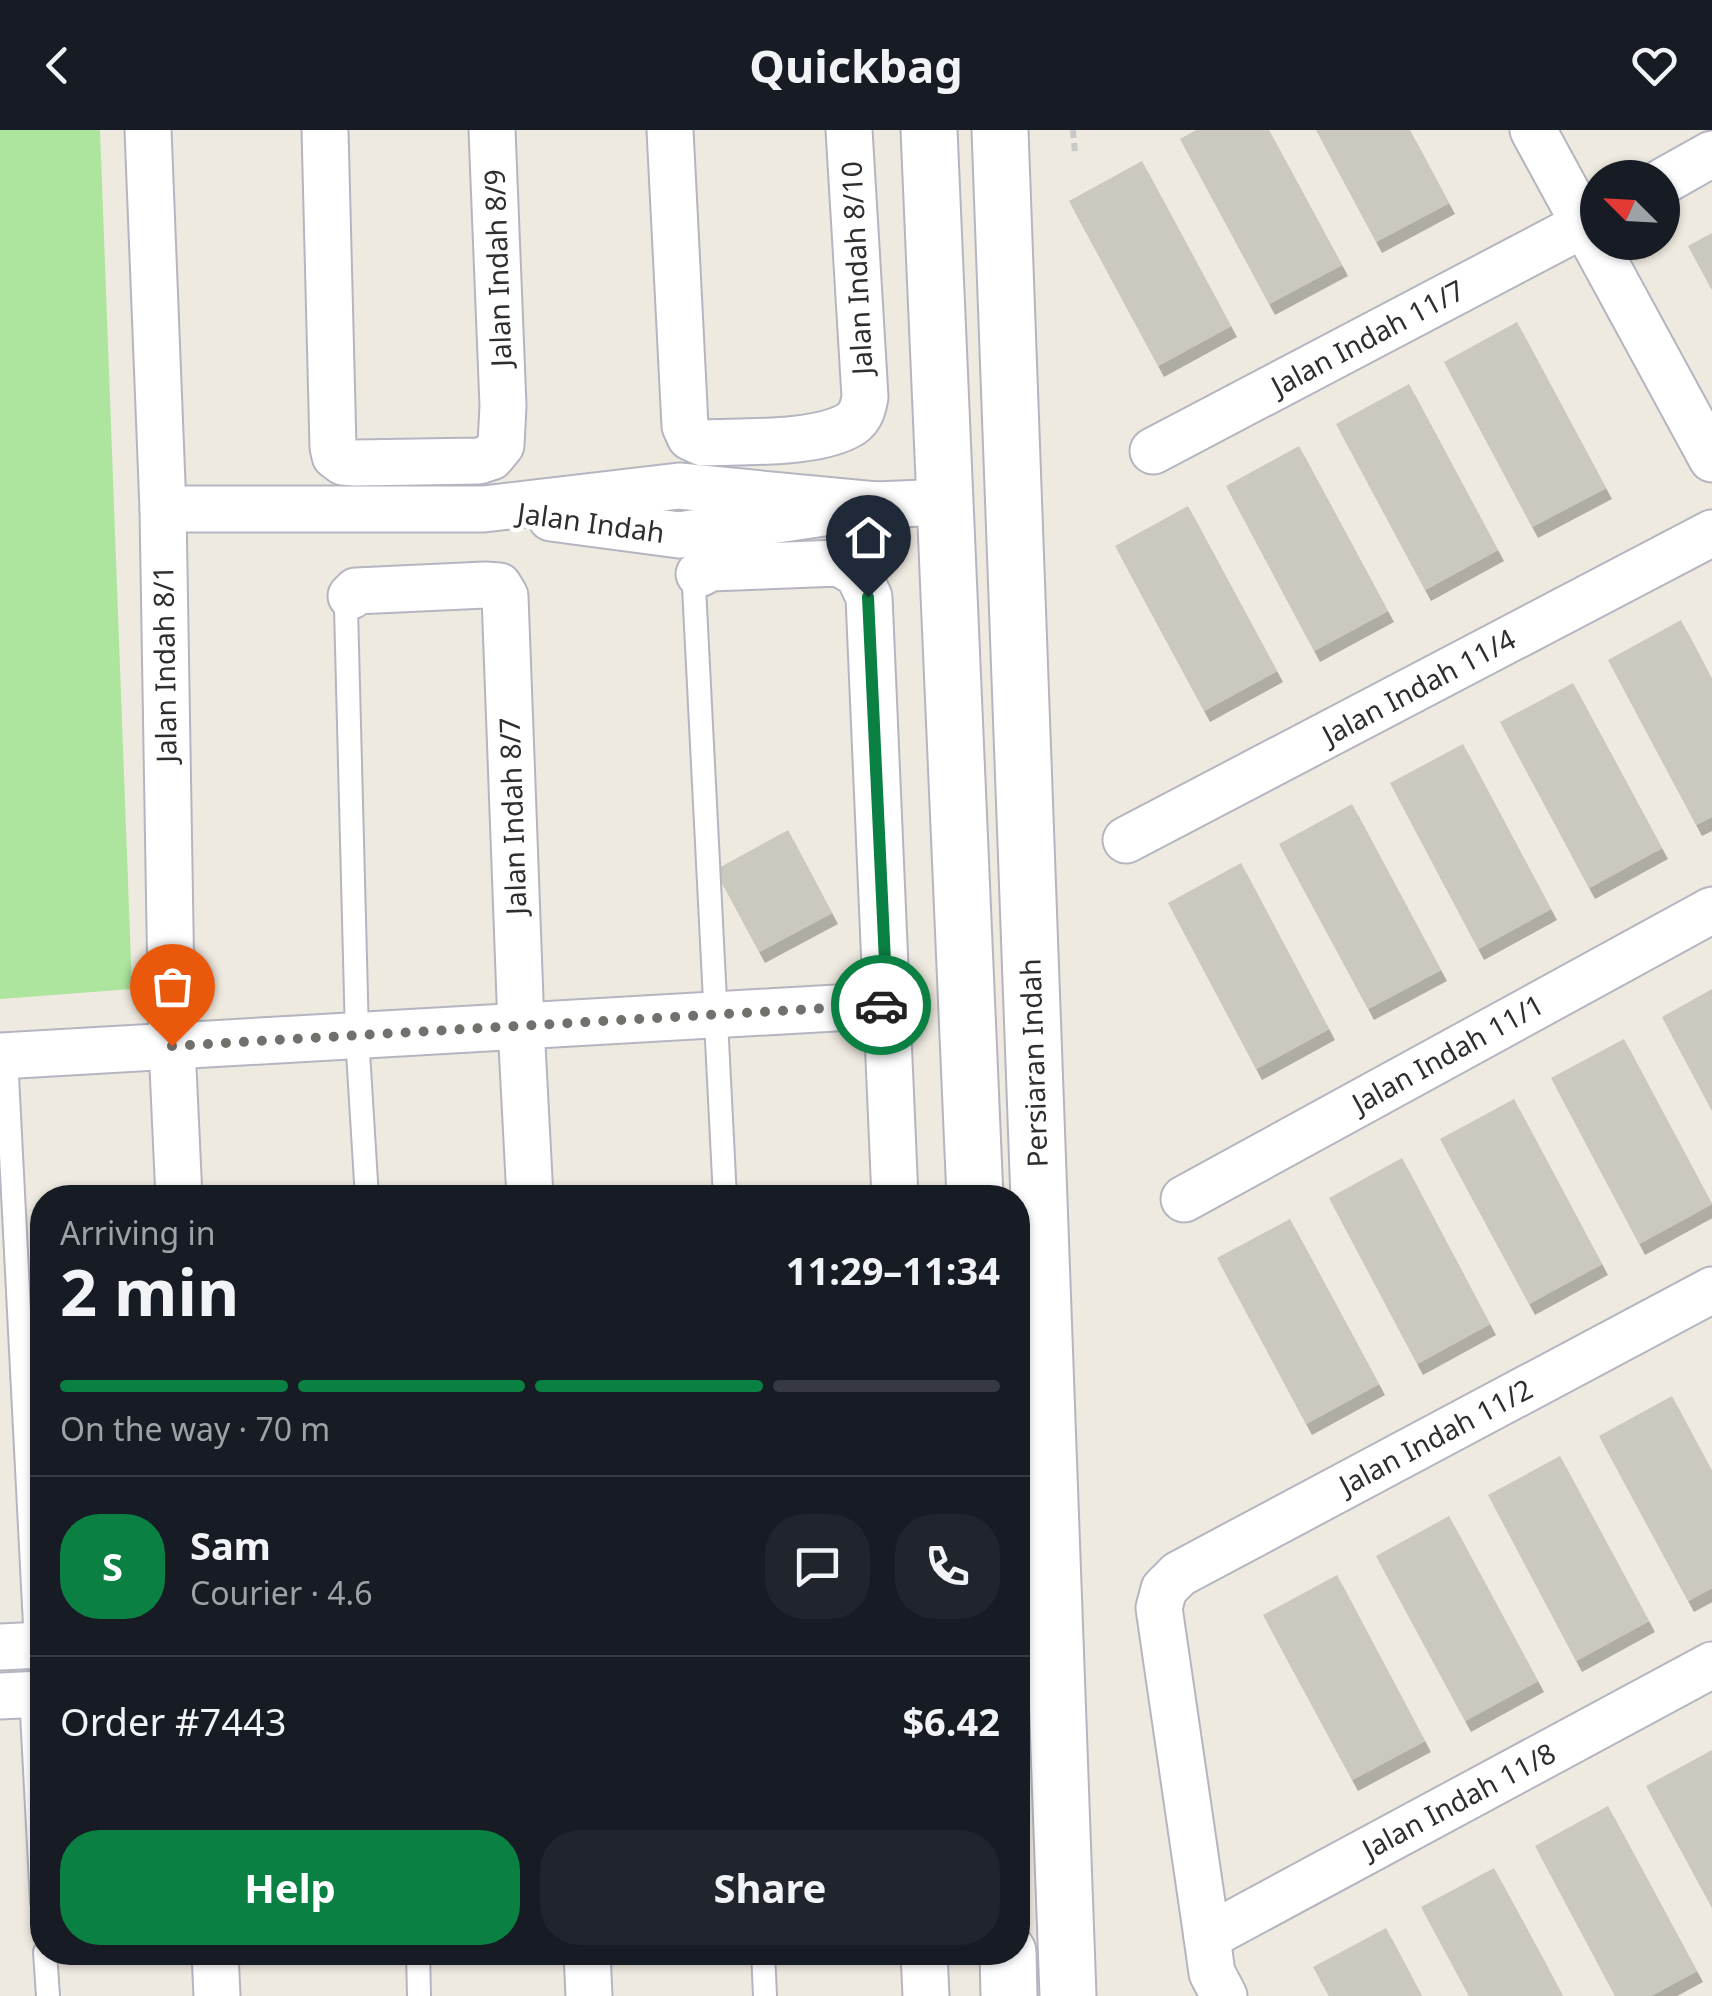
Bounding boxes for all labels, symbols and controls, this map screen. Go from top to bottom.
text: Quickbag [749,35,963,96]
icon: back [30,38,85,93]
icon: heart [1627,38,1682,93]
street label: Jalan Indah 8/10 [831,160,881,379]
north arrow [1580,160,1680,260]
map controls [1580,160,1680,260]
street label: Jalan Indah 8/9 [475,169,520,370]
street label: Jalan Indah 11/7 [1262,270,1471,405]
street label: Jalan Indah [512,492,667,551]
pin [826,495,911,598]
icon: home [841,510,896,565]
street label: Jalan Indah 8/1 [143,565,185,766]
street label: Jalan Indah 11/4 [1313,619,1522,754]
street label: Jalan Indah 8/7 [490,717,535,918]
pin [130,944,215,1047]
courier [831,955,931,1055]
street label: Persiaran Indah [1010,958,1056,1168]
icon: bag [145,959,200,1014]
icon: car [854,978,909,1033]
street label: Jalan Indah 11/1 [1342,985,1550,1123]
text: Arriving in [60,1211,215,1254]
text: 11:29–11:34 [786,1244,1000,1296]
text: 2 min [60,1247,239,1335]
street label: Jalan Indah 11/2 [1330,1369,1539,1504]
text: On the way · 70 m [60,1407,330,1450]
button: chat [765,1514,870,1619]
button: phone [895,1514,1000,1619]
text: Sam [190,1519,271,1571]
text: S [102,1540,123,1592]
text: Courier · 4.6 [190,1571,373,1614]
text: Order #7443 [60,1695,286,1747]
text: $6.42 [902,1695,1000,1747]
street label: Jalan Indah 11/8 [1353,1733,1562,1868]
button: Help [60,1830,520,1945]
button: Share [540,1830,1000,1945]

